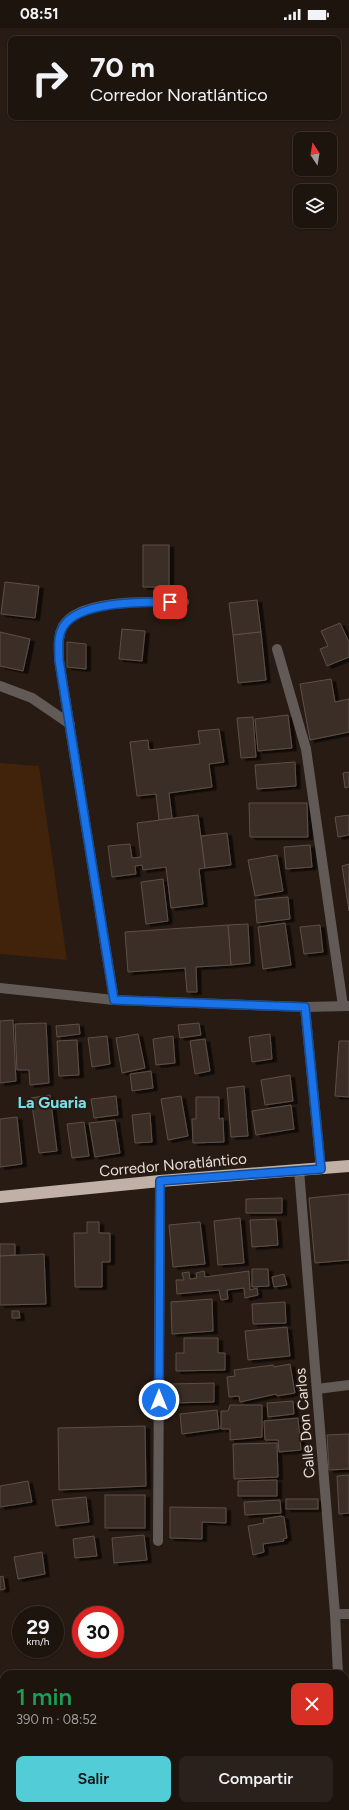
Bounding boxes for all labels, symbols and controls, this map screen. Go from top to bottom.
text: 08:51 [20,5,58,23]
text: 70 m [90,50,155,84]
icon: right [24,52,76,104]
text: Corredor Noratlántico [90,84,268,106]
north arrow [293,132,337,176]
map controls [293,132,337,228]
button: layers [293,184,337,228]
pin [153,585,187,619]
icon: arrive [159,591,181,613]
district label: La Guaria [17,1093,87,1112]
street label: Corredor Noratlántico [98,1150,248,1180]
street label: Calle Don Carlos [291,1367,319,1479]
position arrow [138,1379,180,1421]
speed limit sign: 30 [72,1606,124,1658]
text: 29 [26,1615,50,1639]
text: km/h [27,1635,49,1648]
text: 1 min [16,1682,72,1711]
button: close [291,1683,333,1725]
text: 390 m · 08:52 [16,1712,97,1727]
button: Salir [16,1756,171,1802]
button: Compartir [179,1756,333,1802]

